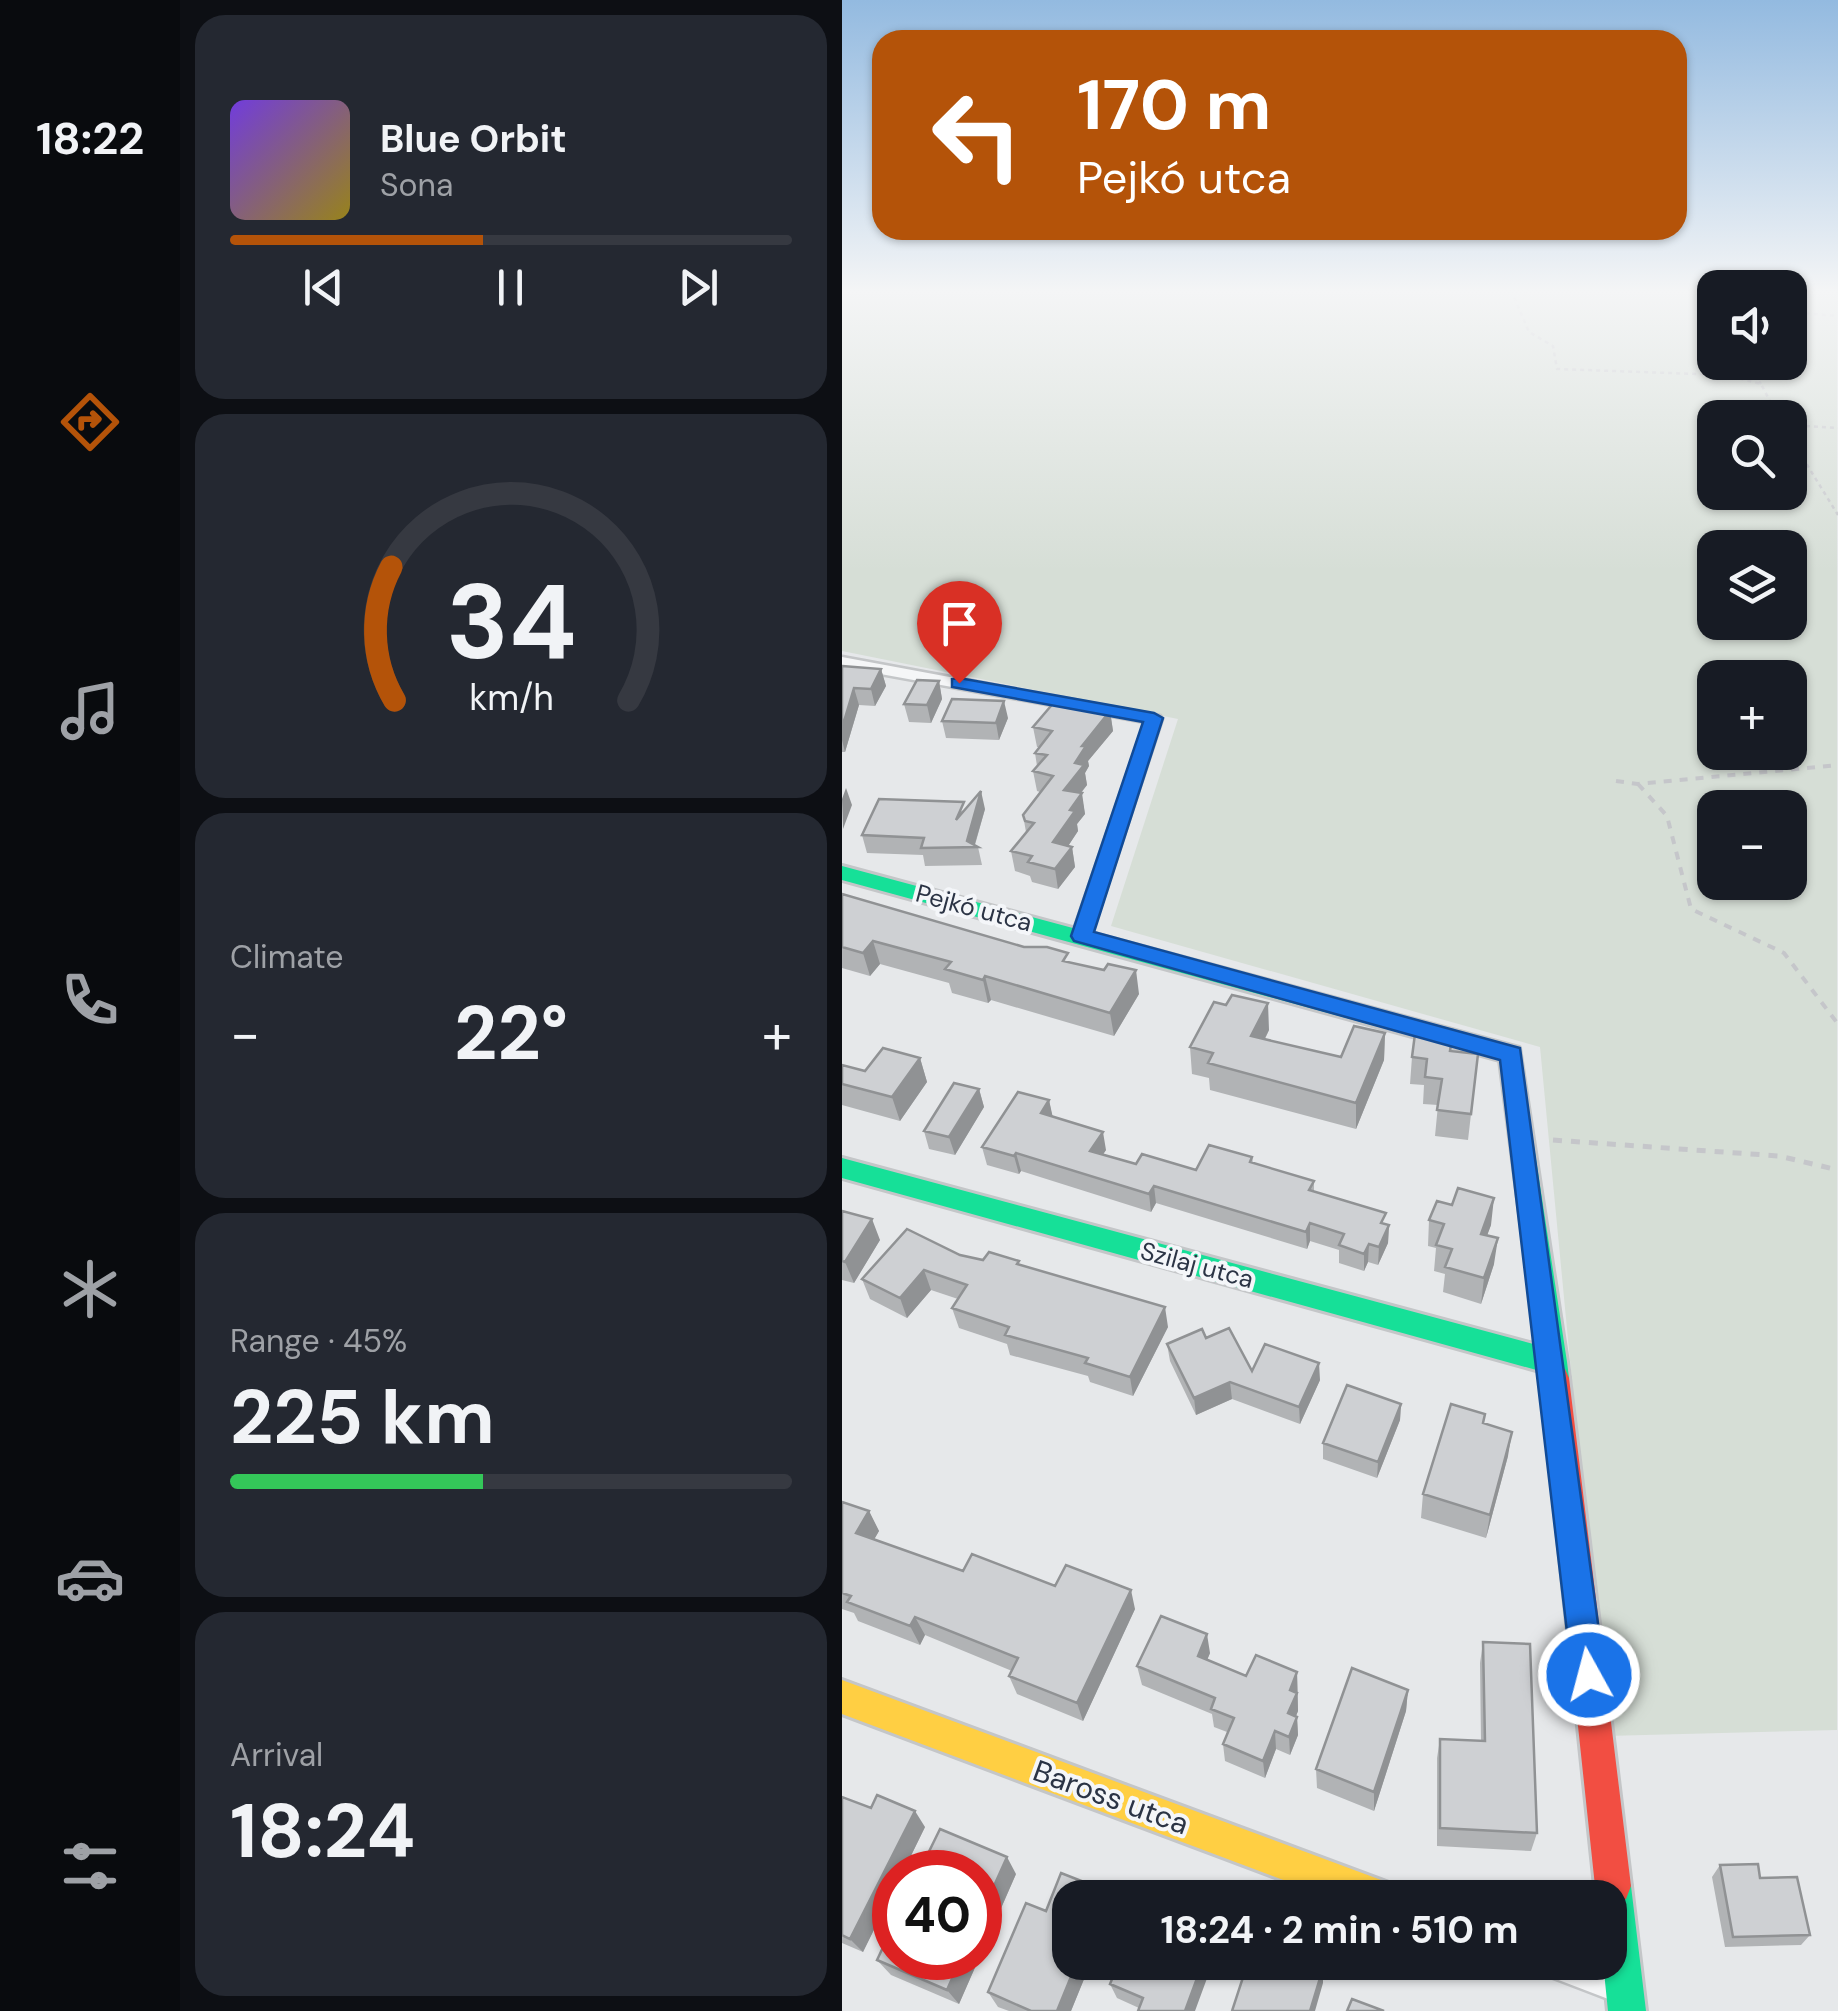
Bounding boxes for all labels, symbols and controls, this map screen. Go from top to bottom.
text: 170 m [1077,60,1271,151]
icon: left [912,70,1042,200]
text: 18:22 [36,109,144,168]
text: Blue Orbit [380,114,567,164]
text: Pejkó utca [1077,148,1291,207]
text: Sona [380,164,453,206]
icon: previous [296,260,351,315]
icon: pause [483,260,538,315]
icon: next [671,260,726,315]
map controls [1697,270,1807,900]
button: sound [1697,270,1807,380]
icon: directions [55,387,125,457]
button: search [1697,400,1807,510]
button: layers [1697,530,1807,640]
text: 34 [446,555,576,690]
pin [917,581,1002,684]
icon: arrive [932,596,987,651]
button: + [1697,660,1807,770]
text: km/h [469,675,553,721]
icon: music [55,676,125,746]
button: − [1697,790,1807,900]
street label: Pejkó utca [912,877,1036,939]
text: Climate [230,936,344,978]
icon: phone [55,965,125,1035]
text: 22° [454,985,568,1082]
text: − [230,998,260,1070]
text: + [762,998,792,1070]
street label: Szilaj utca [1137,1234,1257,1296]
icon: climate [55,1254,125,1324]
text: Range · 45% [230,1320,407,1362]
text: 225 km [230,1369,495,1466]
icon: car [55,1543,125,1613]
position arrow [1537,1623,1641,1727]
text: Arrival [230,1734,323,1776]
street label: Baross utca [1028,1751,1194,1843]
text: 18:24 [230,1783,415,1880]
icon: filters [55,1831,125,1901]
speed limit sign: 40 [872,1850,1002,1980]
text: 18:24 · 2 min · 510 m [1160,1905,1519,1955]

